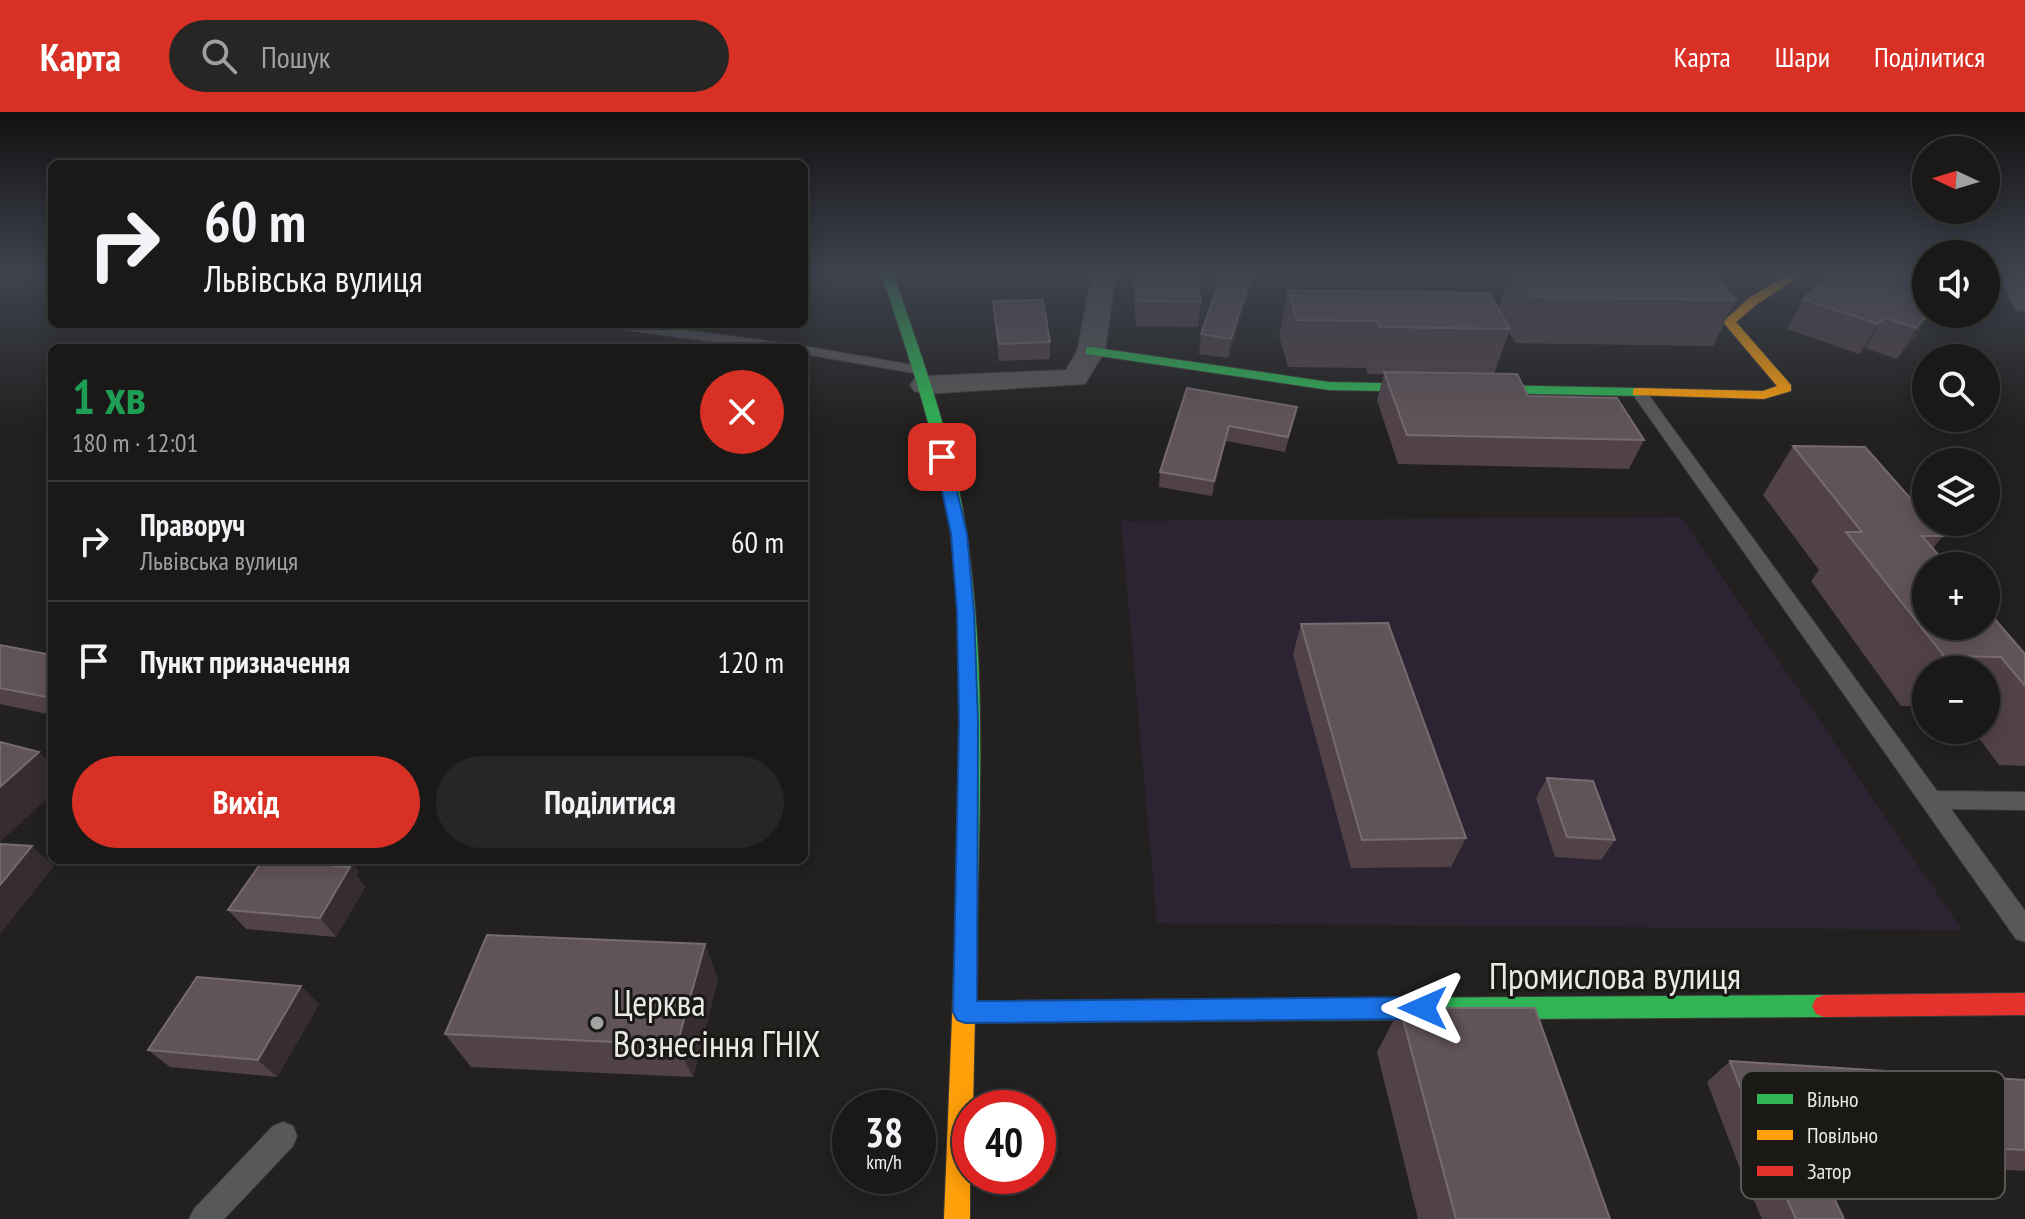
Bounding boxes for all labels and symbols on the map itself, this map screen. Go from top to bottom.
north arrow [1912,136,2000,224]
pin [908,423,976,491]
street label: Промислова вулиця [1489,952,1741,999]
position arrow [1381,966,1465,1050]
place label: Церква Вознесіння ГНІХ [613,979,820,1067]
marker: Церква Вознесіння ГНІХ [588,1014,606,1032]
legend [1741,1071,2005,1199]
text: Вільно [1807,1085,1858,1113]
speed limit sign: 40 [952,1090,1056,1194]
text: Повільно [1807,1121,1878,1149]
text: Затор [1807,1157,1851,1185]

